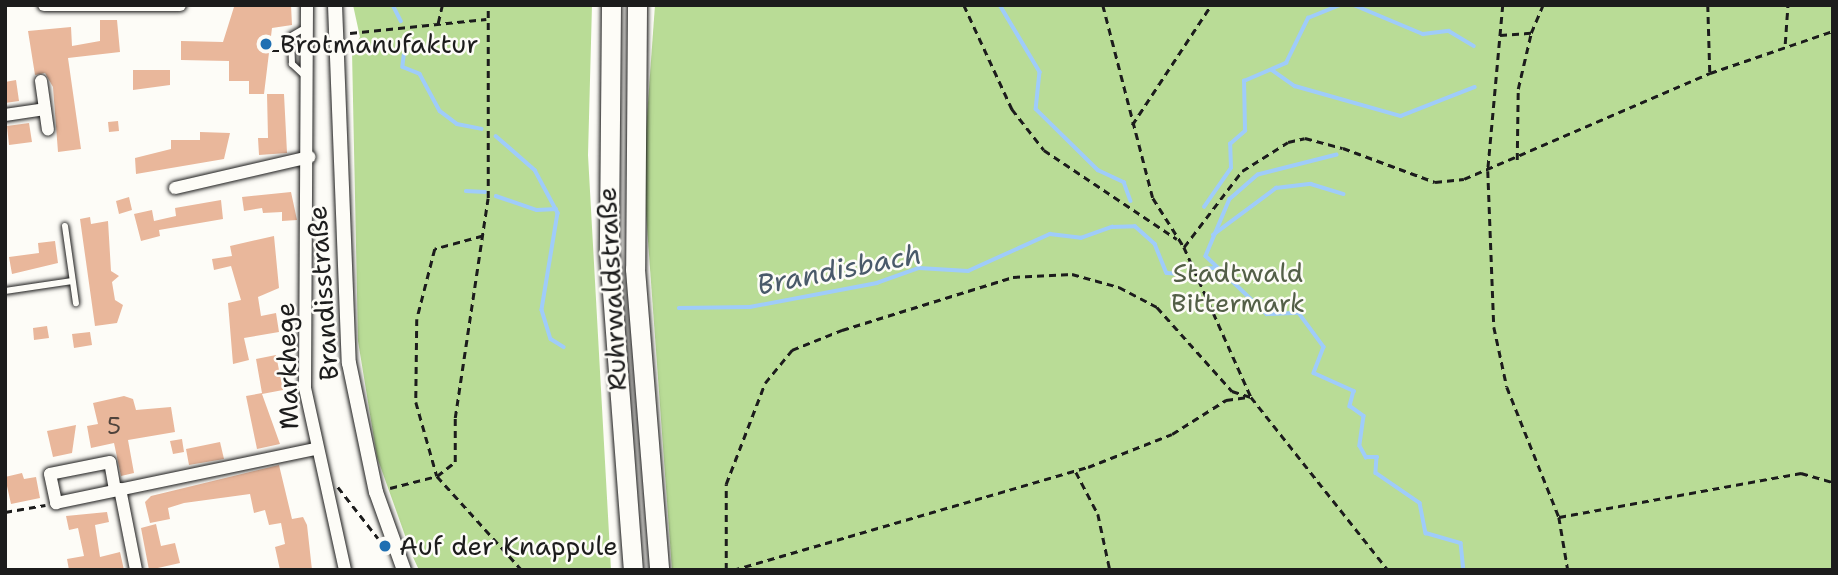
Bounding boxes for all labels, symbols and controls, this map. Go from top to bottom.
place label: Brotmanufaktur [280,28,478,60]
marker: Brotmanufaktur [258,36,274,52]
street label: Ruhrwaldstraße [591,186,633,392]
street label: Brandisstraße [301,205,345,381]
water label: Brandisbach [754,237,924,301]
park label: Stadtwald Bittermark [1171,257,1305,318]
street label: Markhege [269,302,305,430]
house number: 5 [107,412,121,440]
place label: Auf der Knappule [399,530,618,562]
marker: Auf der Knappule [377,538,393,554]

